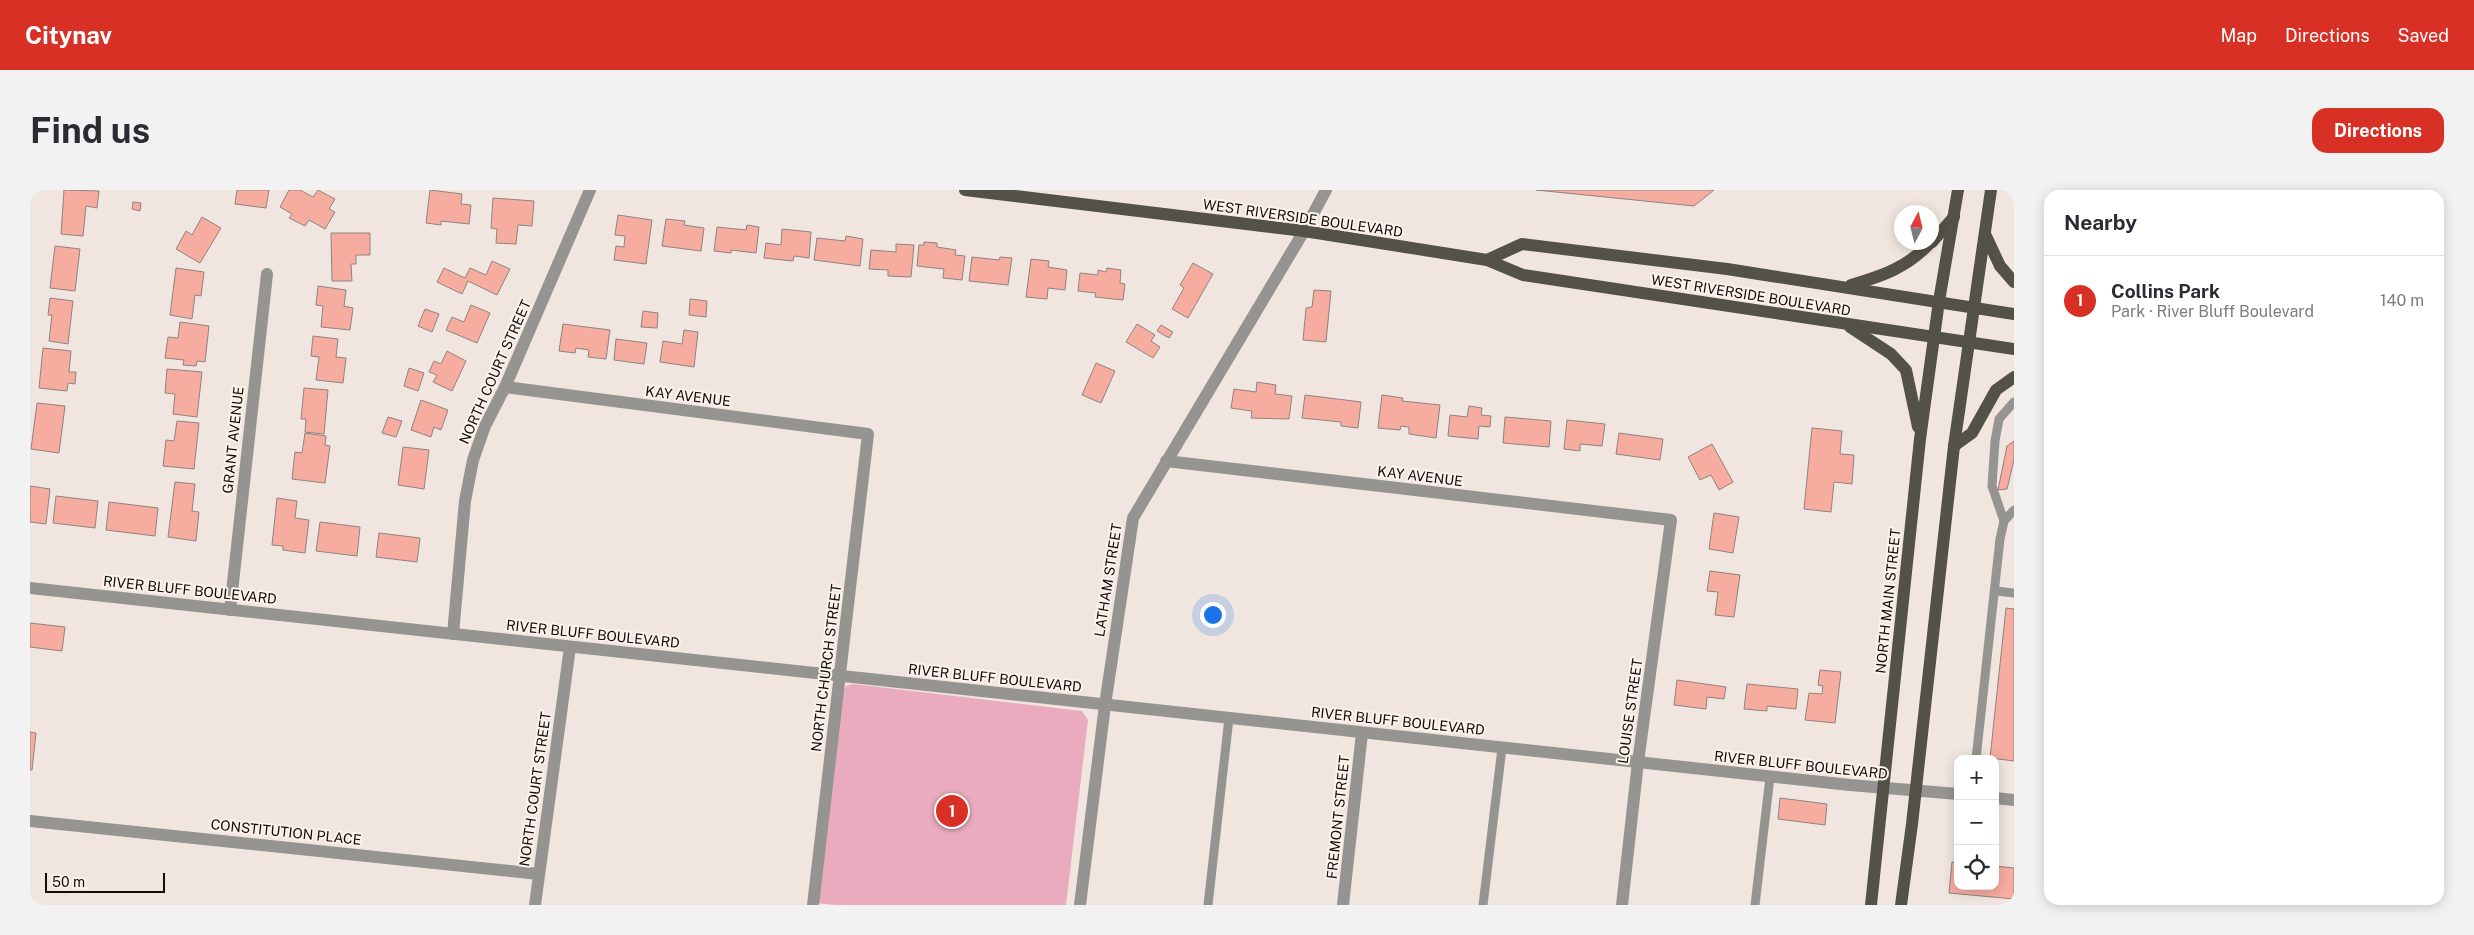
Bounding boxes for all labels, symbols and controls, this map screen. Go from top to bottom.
text: Citynav [25,21,112,49]
text: Map [2220,25,2257,46]
text: Directions [2285,25,2370,46]
text: Saved [2398,25,2449,46]
button: Directions [2312,108,2444,153]
text: Find us [30,110,150,151]
street label: WEST RIVERSIDE BOULEVARD [1202,196,1404,240]
north arrow [1894,205,1939,250]
text: Nearby [2064,210,2137,235]
street label: WEST RIVERSIDE BOULEVARD [1650,271,1852,319]
text: Collins Park [2111,280,2220,302]
text: 1 [2077,291,2083,310]
text: 140 m [2380,291,2424,310]
street label: NORTH COURT STREET [456,297,534,447]
text: Park · River Bluff Boulevard [2111,302,2314,321]
street label: KAY AVENUE [644,383,732,409]
street label: GRANT AVENUE [219,386,247,494]
street label: KAY AVENUE [1376,463,1464,489]
street label: LATHAM STREET [1091,522,1125,638]
street label: NORTH MAIN STREET [1872,528,1904,674]
street label: RIVER BLUFF BOULEVARD [102,573,278,607]
street label: NORTH CHURCH STREET [808,583,844,753]
your location [1200,602,1226,628]
street label: RIVER BLUFF BOULEVARD [505,617,681,651]
street label: LOUISE STREET [1615,657,1645,765]
street label: RIVER BLUFF BOULEVARD [907,661,1083,695]
street label: RIVER BLUFF BOULEVARD [1310,704,1486,738]
street label: NORTH COURT STREET [516,711,554,867]
street label: RIVER BLUFF BOULEVARD [1713,748,1889,782]
street label: FREMONT STREET [1324,754,1352,880]
map controls [1954,755,1999,890]
button: + [1954,755,1999,800]
pin: 1 [936,792,968,830]
button: − [1954,800,1999,845]
street label: CONSTITUTION PLACE [210,816,362,848]
button: locate [1954,845,1999,890]
scale bar [45,870,165,893]
text: 50 m [52,874,85,890]

